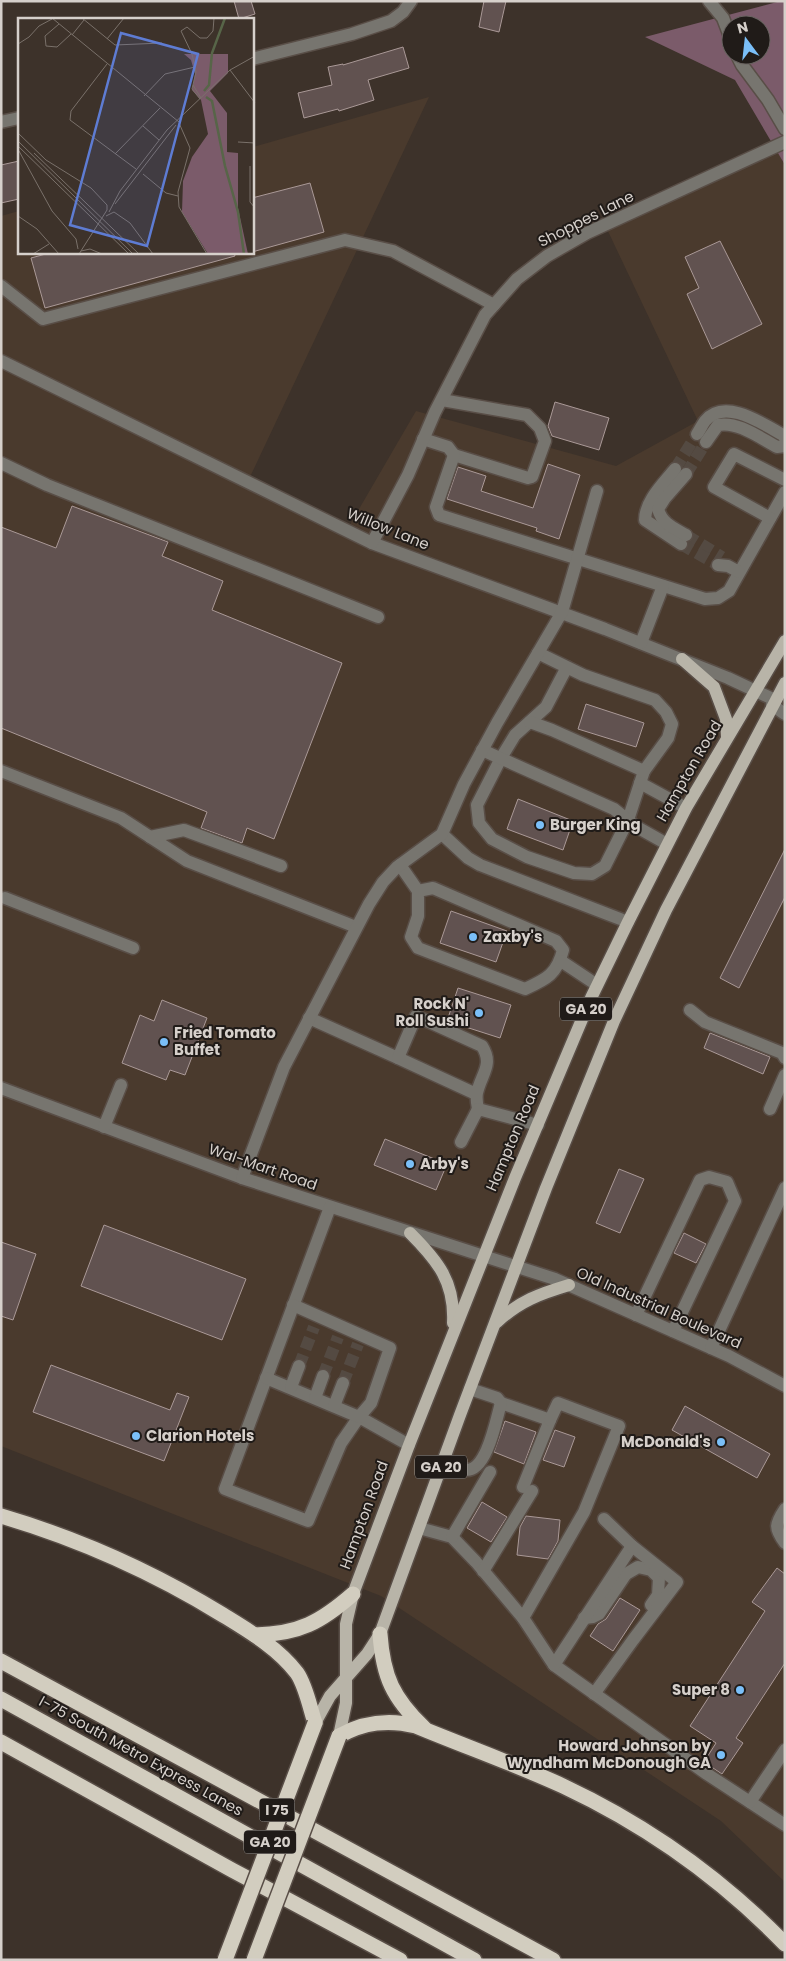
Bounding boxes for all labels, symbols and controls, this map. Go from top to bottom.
north arrow [721,15,771,65]
text: N [735,16,750,38]
inset map [18,18,254,254]
street label: Shoppes Lane [534,185,637,252]
street label: Willow Lane [344,502,433,555]
street label: Hampton Road [651,716,726,825]
place label: Burger King [550,814,641,835]
marker: Burger King [534,819,546,831]
place label: Zaxby's [483,926,542,947]
marker: Zaxby's [467,931,479,943]
place label: Rock N' Roll Sushi [395,993,469,1031]
road number: GA 20 [560,998,612,1021]
marker: Rock N' Roll Sushi [473,1007,485,1019]
place label: Fried Tomato Buffet [174,1022,276,1060]
marker: Fried Tomato Buffet [158,1036,170,1048]
street label: Hampton Road [481,1081,544,1194]
street label: Wal-Mart Road [206,1138,320,1195]
place label: Arby's [420,1153,469,1174]
marker: Arby's [404,1158,416,1170]
street label: Old Industrial Boulevard [573,1262,745,1353]
place label: Clarion Hotels [146,1425,254,1446]
marker: Clarion Hotels [130,1430,142,1442]
place label: McDonald's [621,1431,711,1452]
marker: McDonald's [715,1436,727,1448]
road number: GA 20 [415,1455,467,1478]
street label: Hampton Road [334,1458,393,1572]
place label: Super 8 [672,1679,730,1700]
marker: Super 8 [734,1684,746,1696]
street label: I-75 South Metro Express Lanes [35,1691,247,1821]
place label: Howard Johnson by Wyndham McDonough GA [507,1735,712,1773]
marker: Howard Johnson by Wyndham McDonough GA [715,1749,727,1761]
road number: I 75 [260,1798,294,1822]
road number: GA 20 [244,1830,296,1854]

